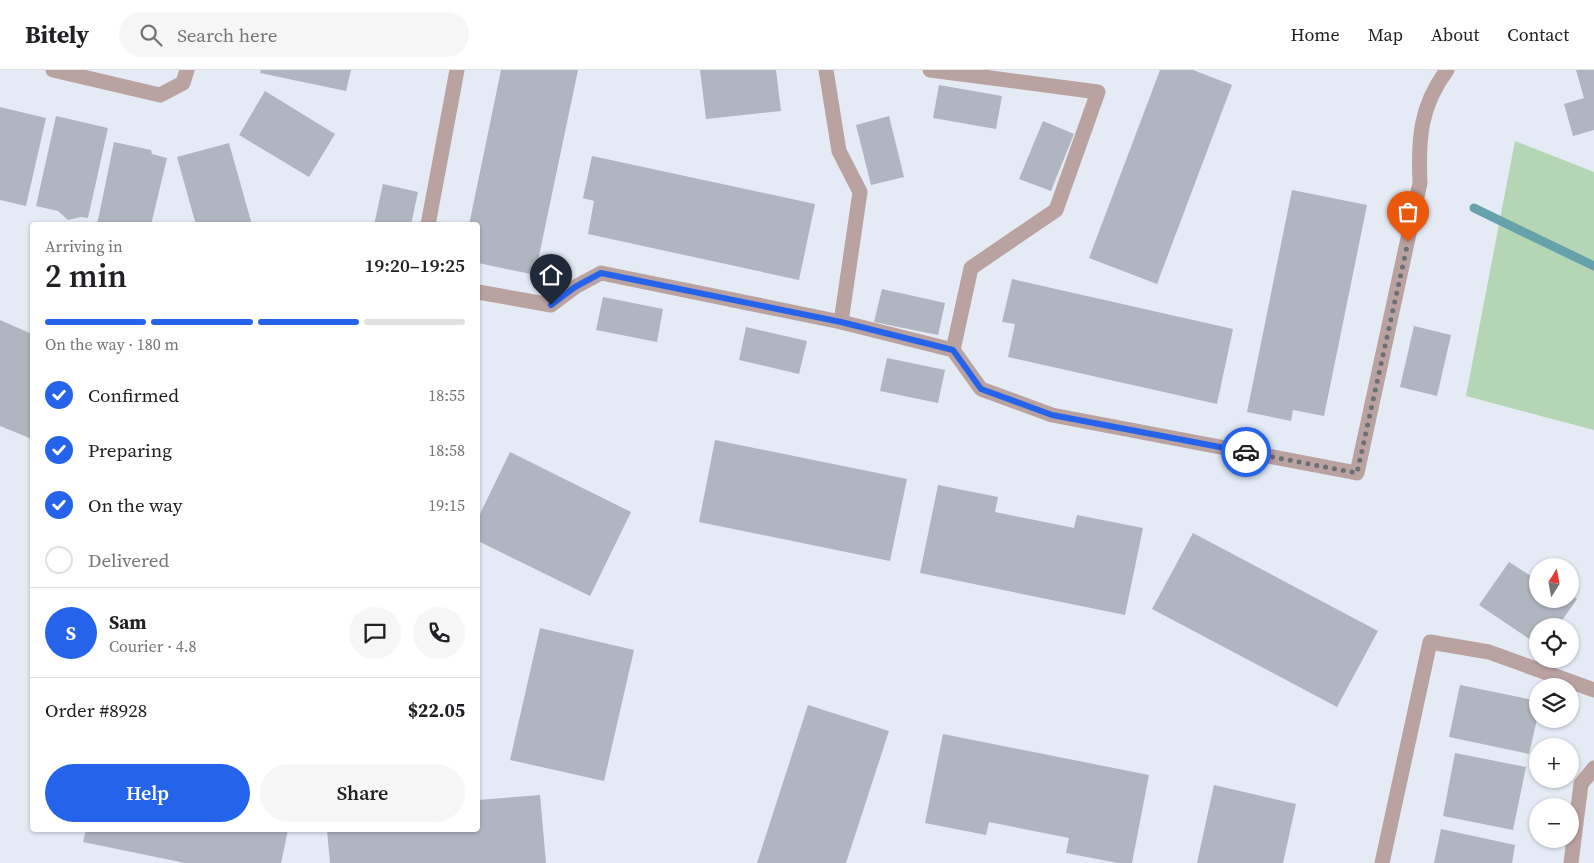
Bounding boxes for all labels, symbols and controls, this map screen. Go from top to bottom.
search box [119,12,469,57]
text: Bitely [25,18,89,51]
icon: search [137,21,165,49]
text: Search here [177,22,277,48]
text: Home [1291,22,1340,47]
text: Map [1368,22,1403,47]
text: About [1431,22,1479,47]
text: Contact [1507,22,1569,47]
pin [1387,191,1429,242]
icon: bag [1394,198,1422,226]
text: Arriving in [45,235,123,257]
text: 19:20–19:25 [365,252,465,278]
text: 2 min [45,254,127,298]
pin [530,254,572,305]
icon: home [537,261,565,289]
text: On the way · 180 m [45,333,179,355]
icon: check [45,381,73,409]
text: Confirmed [88,382,179,408]
text: 18:55 [428,384,465,406]
courier [1221,427,1271,477]
icon: check [45,436,73,464]
text: Preparing [88,437,172,463]
icon: car [1232,438,1260,466]
text: 18:58 [428,439,465,461]
icon: check [45,491,73,519]
text: On the way [88,492,183,518]
text: 19:15 [428,494,465,516]
text: Delivered [88,547,169,573]
north arrow [1529,558,1579,608]
map controls [1529,558,1579,848]
button: chat [349,607,401,659]
button: phone [413,607,465,659]
text: Sam [109,609,147,635]
button: locate [1529,618,1579,668]
text: S [66,620,76,646]
text: Courier · 4.8 [109,635,197,657]
button: layers [1529,678,1579,728]
text: Order #8928 [45,697,147,723]
text: $22.05 [408,697,465,723]
button: + [1529,738,1579,788]
button: Help [45,764,250,822]
button: Share [260,764,465,822]
button: − [1529,798,1579,848]

